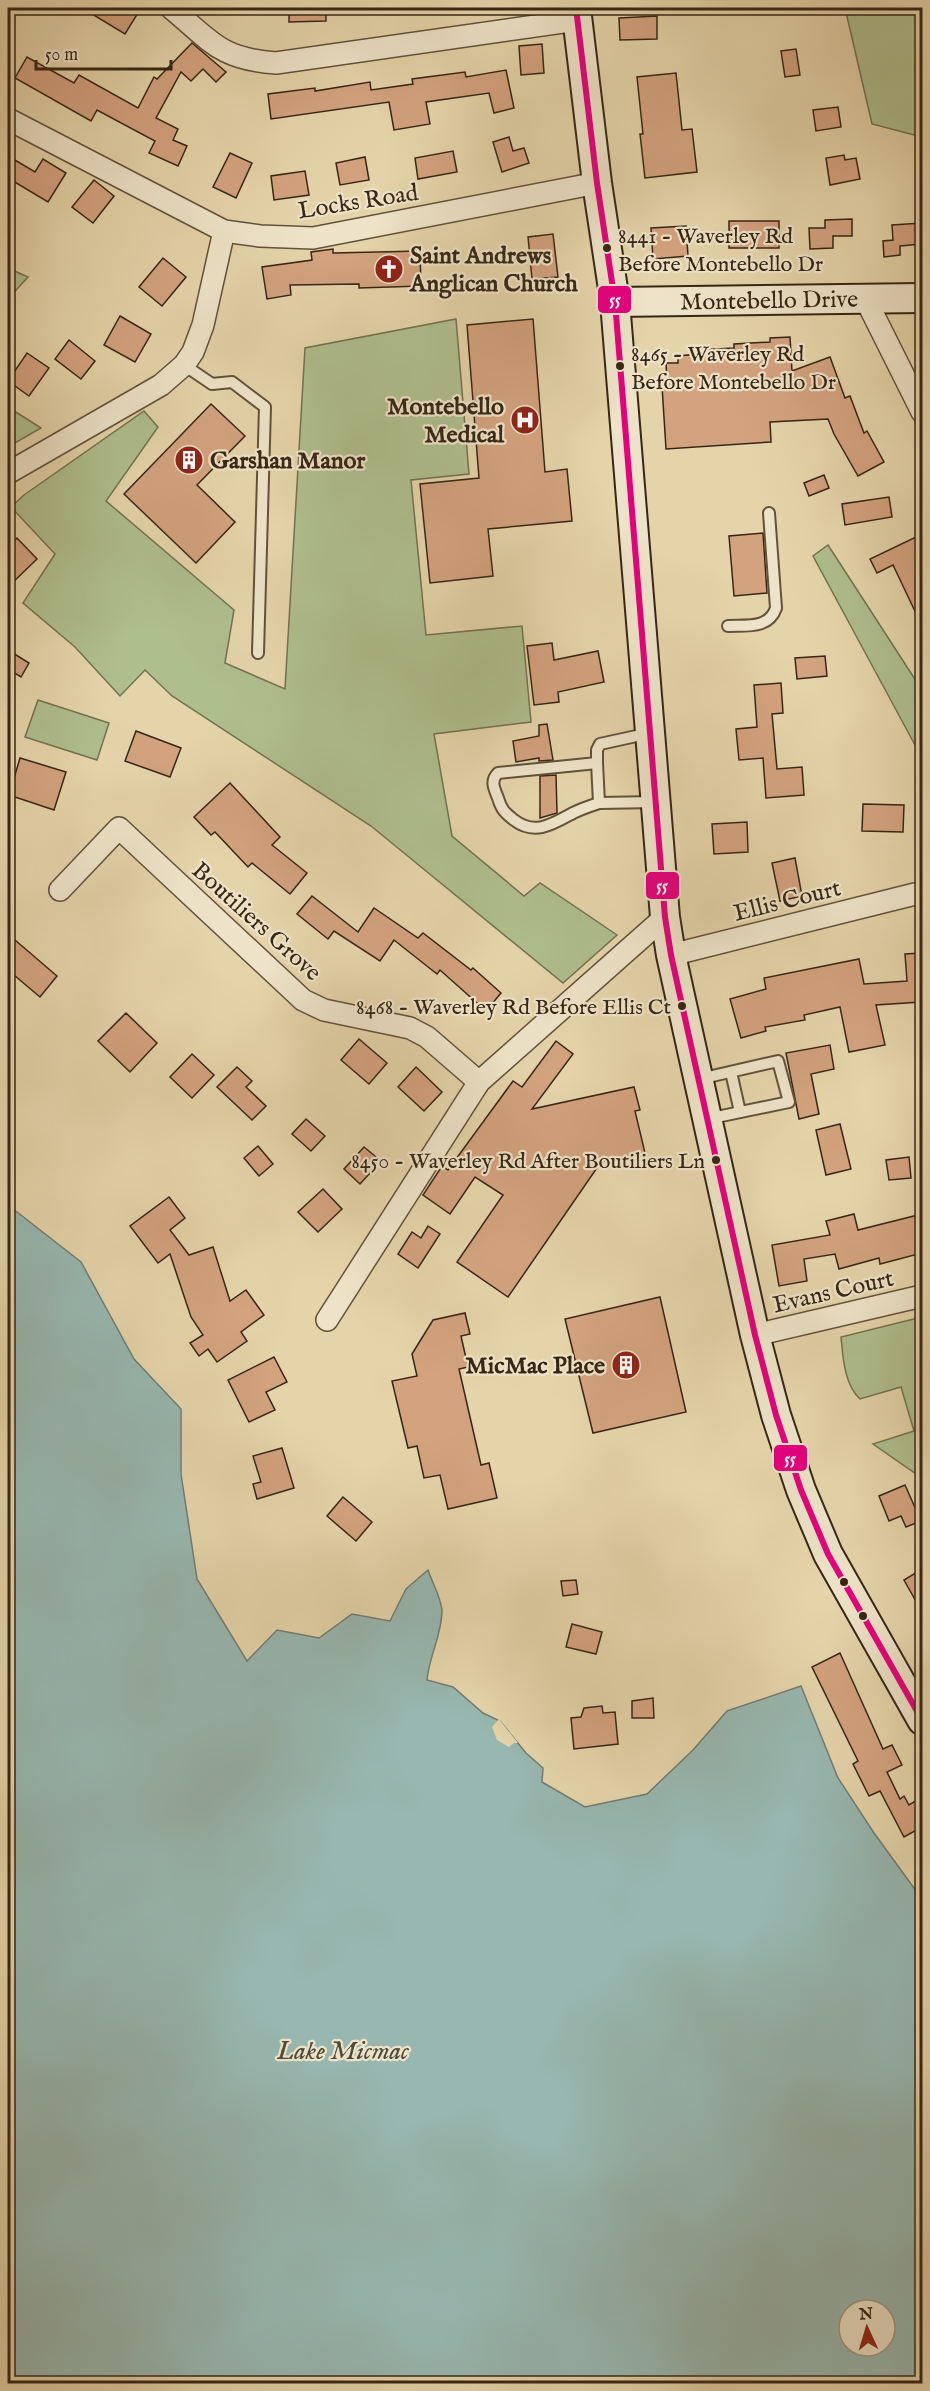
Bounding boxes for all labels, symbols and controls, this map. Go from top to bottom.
scale bar [36,33,171,71]
text: 50 m [45,44,78,67]
street label: Locks Road [296,178,421,227]
place label: 8441 - Waverley Rd Before Montebello Dr [618,223,823,279]
place label: Saint Andrews Anglican Church [409,241,578,300]
marker: 8441 - Waverley Rd Before Montebello Dr [601,242,613,254]
church icon: Saint Andrews Anglican Church [373,253,405,285]
street label: Montebello Drive [680,284,858,319]
line badge: 55 [597,285,632,314]
text: 55 [609,291,621,311]
place label: 8465 - Waverley Rd Before Montebello Dr [631,341,836,397]
marker: 8465 - Waverley Rd Before Montebello Dr [614,360,626,372]
place label: Montebello Medical [387,392,504,451]
hospital icon: Montebello Medical [509,404,541,436]
building icon: Garshan Manor [173,444,205,476]
place label: Garshan Manor [210,446,365,477]
street label: Boutiliers Grove [185,856,327,989]
line badge: 55 [645,871,680,900]
street label: Ellis Court [731,873,844,930]
text: 55 [656,877,668,897]
place label: 8468 - Waverley Rd Before Ellis Ct [356,994,671,1022]
marker: 8468 - Waverley Rd Before Ellis Ct [676,1000,688,1012]
place label: 8450 - Waverley Rd After Boutiliers Ln [351,1148,705,1176]
marker: 8450 - Waverley Rd After Boutiliers Ln [710,1154,722,1166]
street label: Evans Court [770,1263,897,1321]
building icon: MicMac Place [610,1349,642,1381]
place label: MicMac Place [465,1351,605,1382]
line badge: 55 [773,1444,808,1472]
text: 55 [784,1450,796,1470]
unlabelled marker [838,1576,850,1588]
unlabelled marker [857,1610,869,1622]
water label: Lake Micmac [276,2035,410,2068]
north arrow [837,2298,897,2358]
text: N [857,2305,874,2326]

